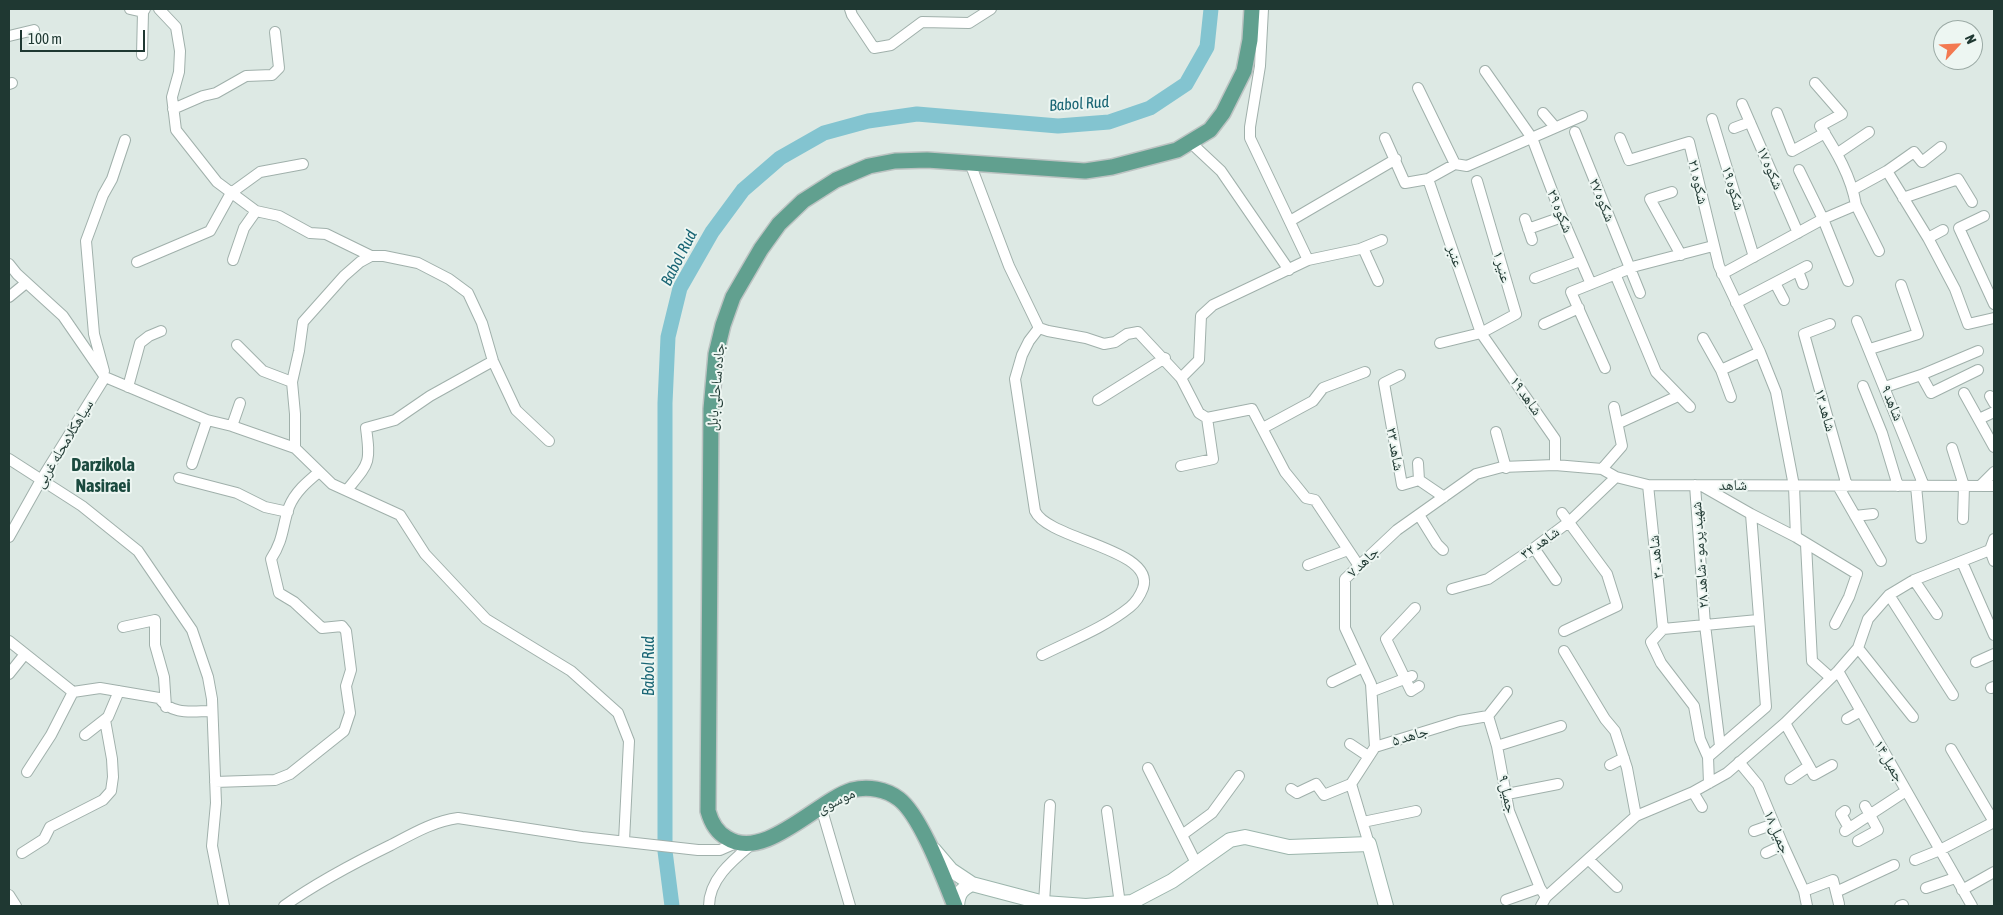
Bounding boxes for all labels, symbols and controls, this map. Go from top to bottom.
scale bar [22,20,148,52]
north arrow [1933,20,1983,70]
text: 100 m [28,30,62,47]
text: N [1962,32,1980,46]
water label: Babol Rud [1048,92,1110,116]
street label: شکوه ۱۷ [1753,144,1787,192]
street label: شکوه ۲۱ [1684,158,1712,206]
street label: شکوه ۱۹ [1718,164,1748,212]
street label: شکوه ۲۷ [1585,176,1619,224]
street label: شکوه ۲۹ [1543,187,1577,235]
water label: Babol Rud [657,227,701,289]
street label: عنبر [1443,242,1467,270]
street label: عنیر ۱ [1489,249,1515,285]
street label: جاده ساحلی بابل [703,342,729,432]
street label: شاهد ۱۹ [1506,373,1546,419]
street label: شاهد ۹ [1877,382,1907,424]
street label: شاهد ۱۳ [1810,386,1840,434]
street label: سیاهکلامحله غربی [31,396,97,492]
street label: شاهد ۲۳ [1382,426,1408,472]
district label: Darzikola Nasiraei [71,454,135,496]
street label: شاهد [1719,476,1747,494]
street label: شهید پرمو - شاهد ۲۸ [1687,501,1713,609]
street label: شاهد ۳۲ [1517,523,1563,563]
street label: شاهد ۳۰ [1645,534,1667,580]
street label: جاهد ۷ [1343,543,1383,581]
water label: Babol Rud [639,636,659,696]
street label: جاهد ۵ [1390,722,1430,750]
street label: جمیل ۱۴ [1870,737,1908,785]
street label: جمیل ۹ [1494,773,1520,815]
street label: موسوی [814,784,858,818]
street label: جمیل ۱۸ [1760,808,1794,856]

